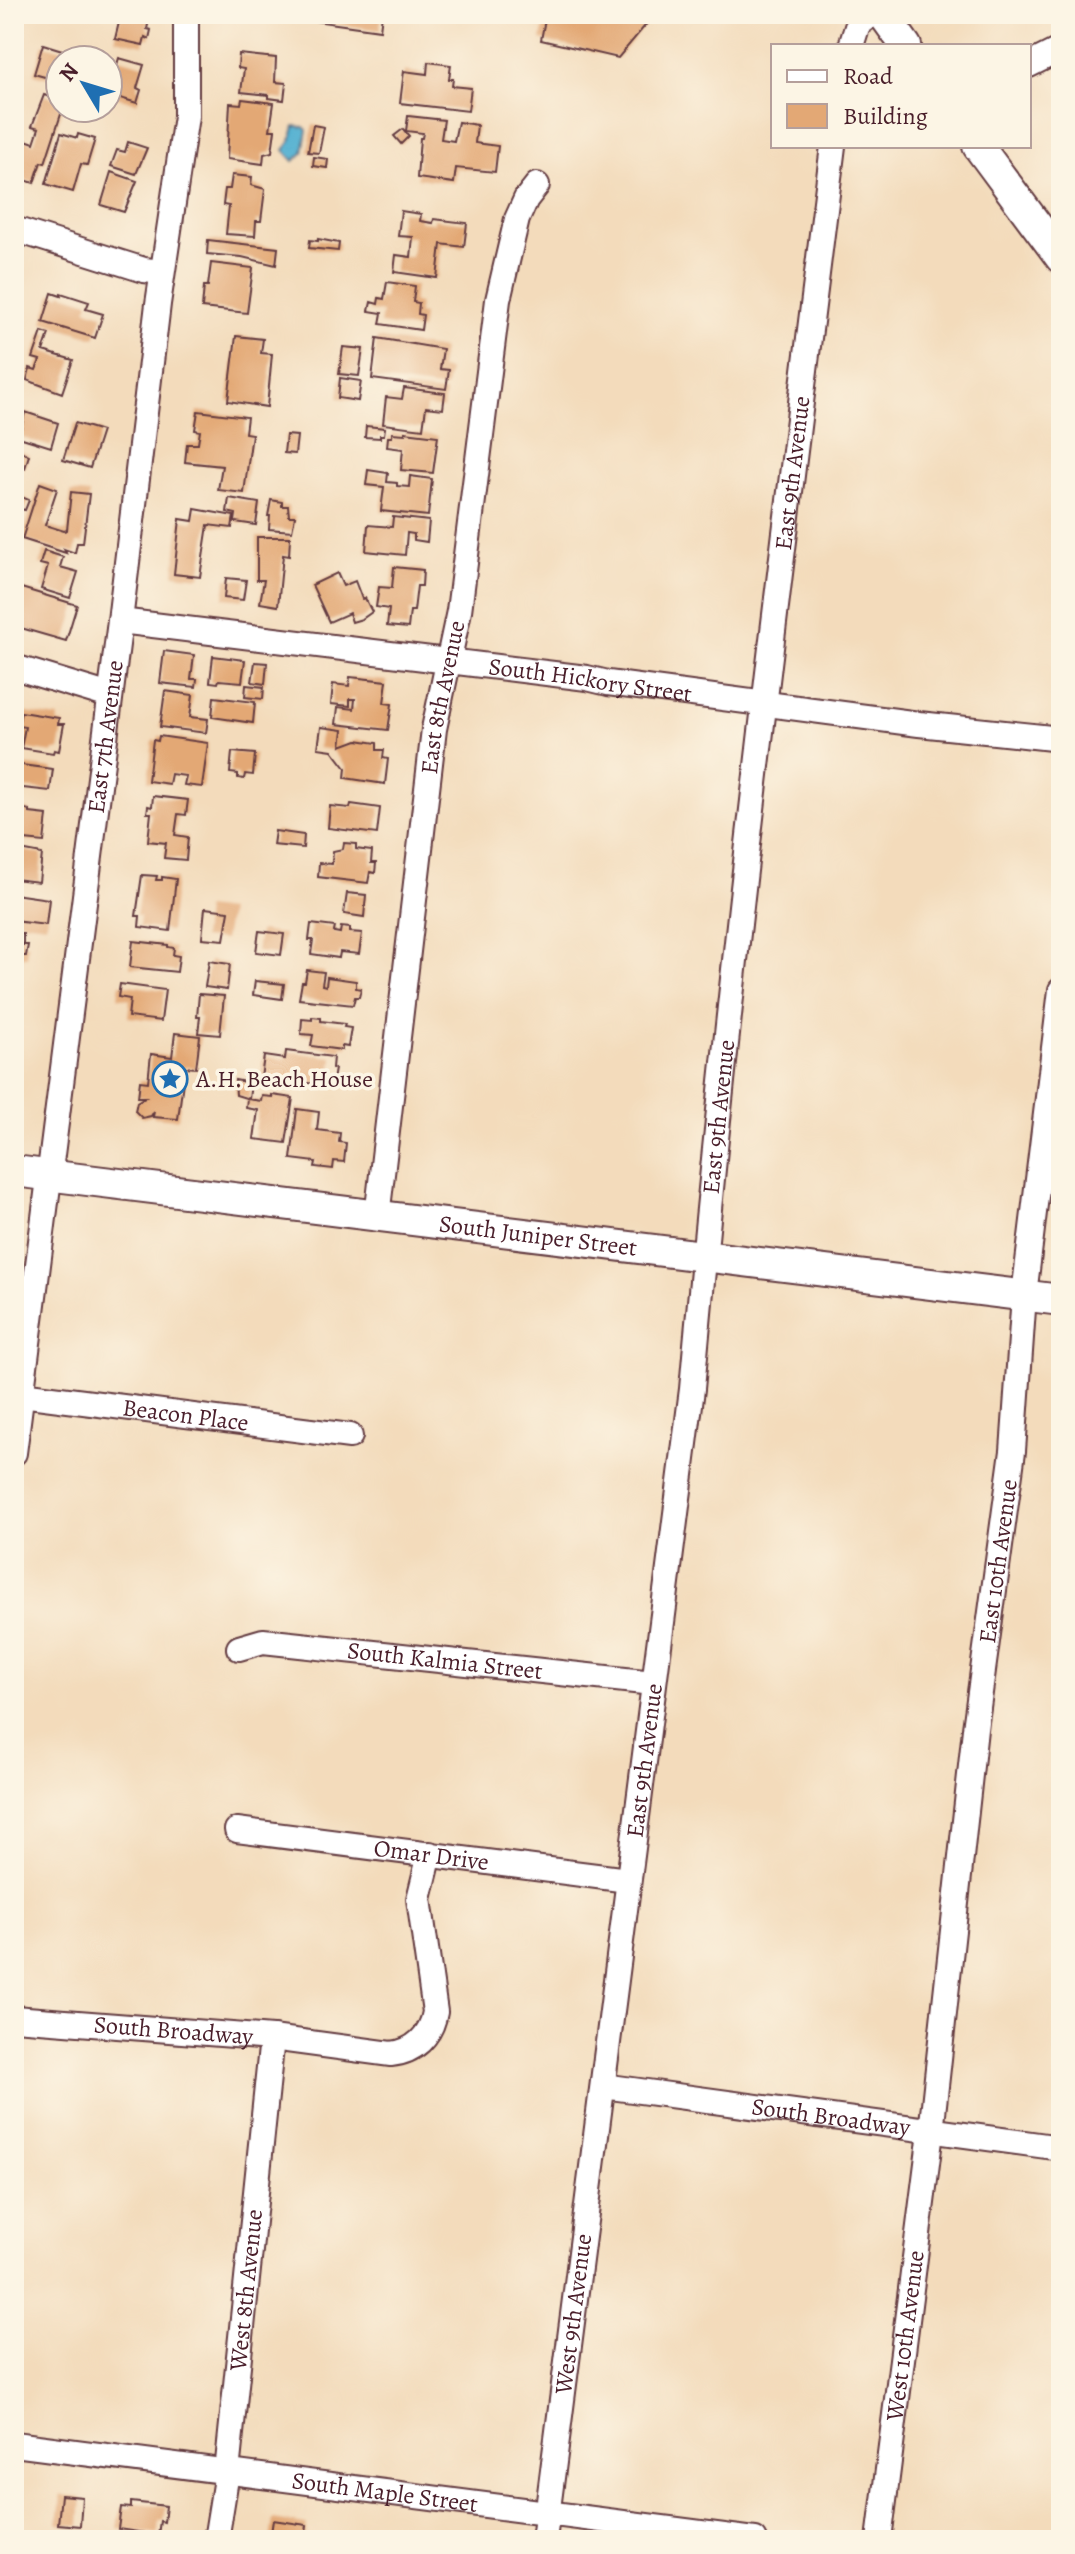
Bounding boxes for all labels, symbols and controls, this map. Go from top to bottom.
north arrow [44,44,124,124]
legend [771,44,1031,148]
text: N [52,57,86,88]
text: Road [843,60,893,92]
text: Building [843,100,928,132]
street label: East 9th Avenue [767,394,818,552]
street label: East 8th Avenue [413,617,473,776]
street label: South Hickory Street [487,650,694,710]
street label: East 7th Avenue [80,658,131,815]
street label: East 9th Avenue [695,1038,742,1196]
place icon: A.H. Beach House [151,1060,189,1098]
place label: A.H. Beach House [195,1063,373,1095]
street label: South Juniper Street [437,1208,639,1264]
street label: Beacon Place [121,1391,250,1439]
street label: East 10th Avenue [971,1477,1025,1645]
street label: South Kalmia Street [346,1634,544,1687]
street label: East 9th Avenue [618,1681,670,1839]
street label: Omar Drive [372,1832,491,1878]
street label: South Broadway [93,2008,255,2053]
street label: South Broadway [750,2090,913,2143]
street label: West 8th Avenue [221,2207,270,2373]
street label: West 9th Avenue [547,2232,599,2397]
street label: West 10th Avenue [878,2248,932,2424]
street label: South Maple Street [290,2464,480,2520]

